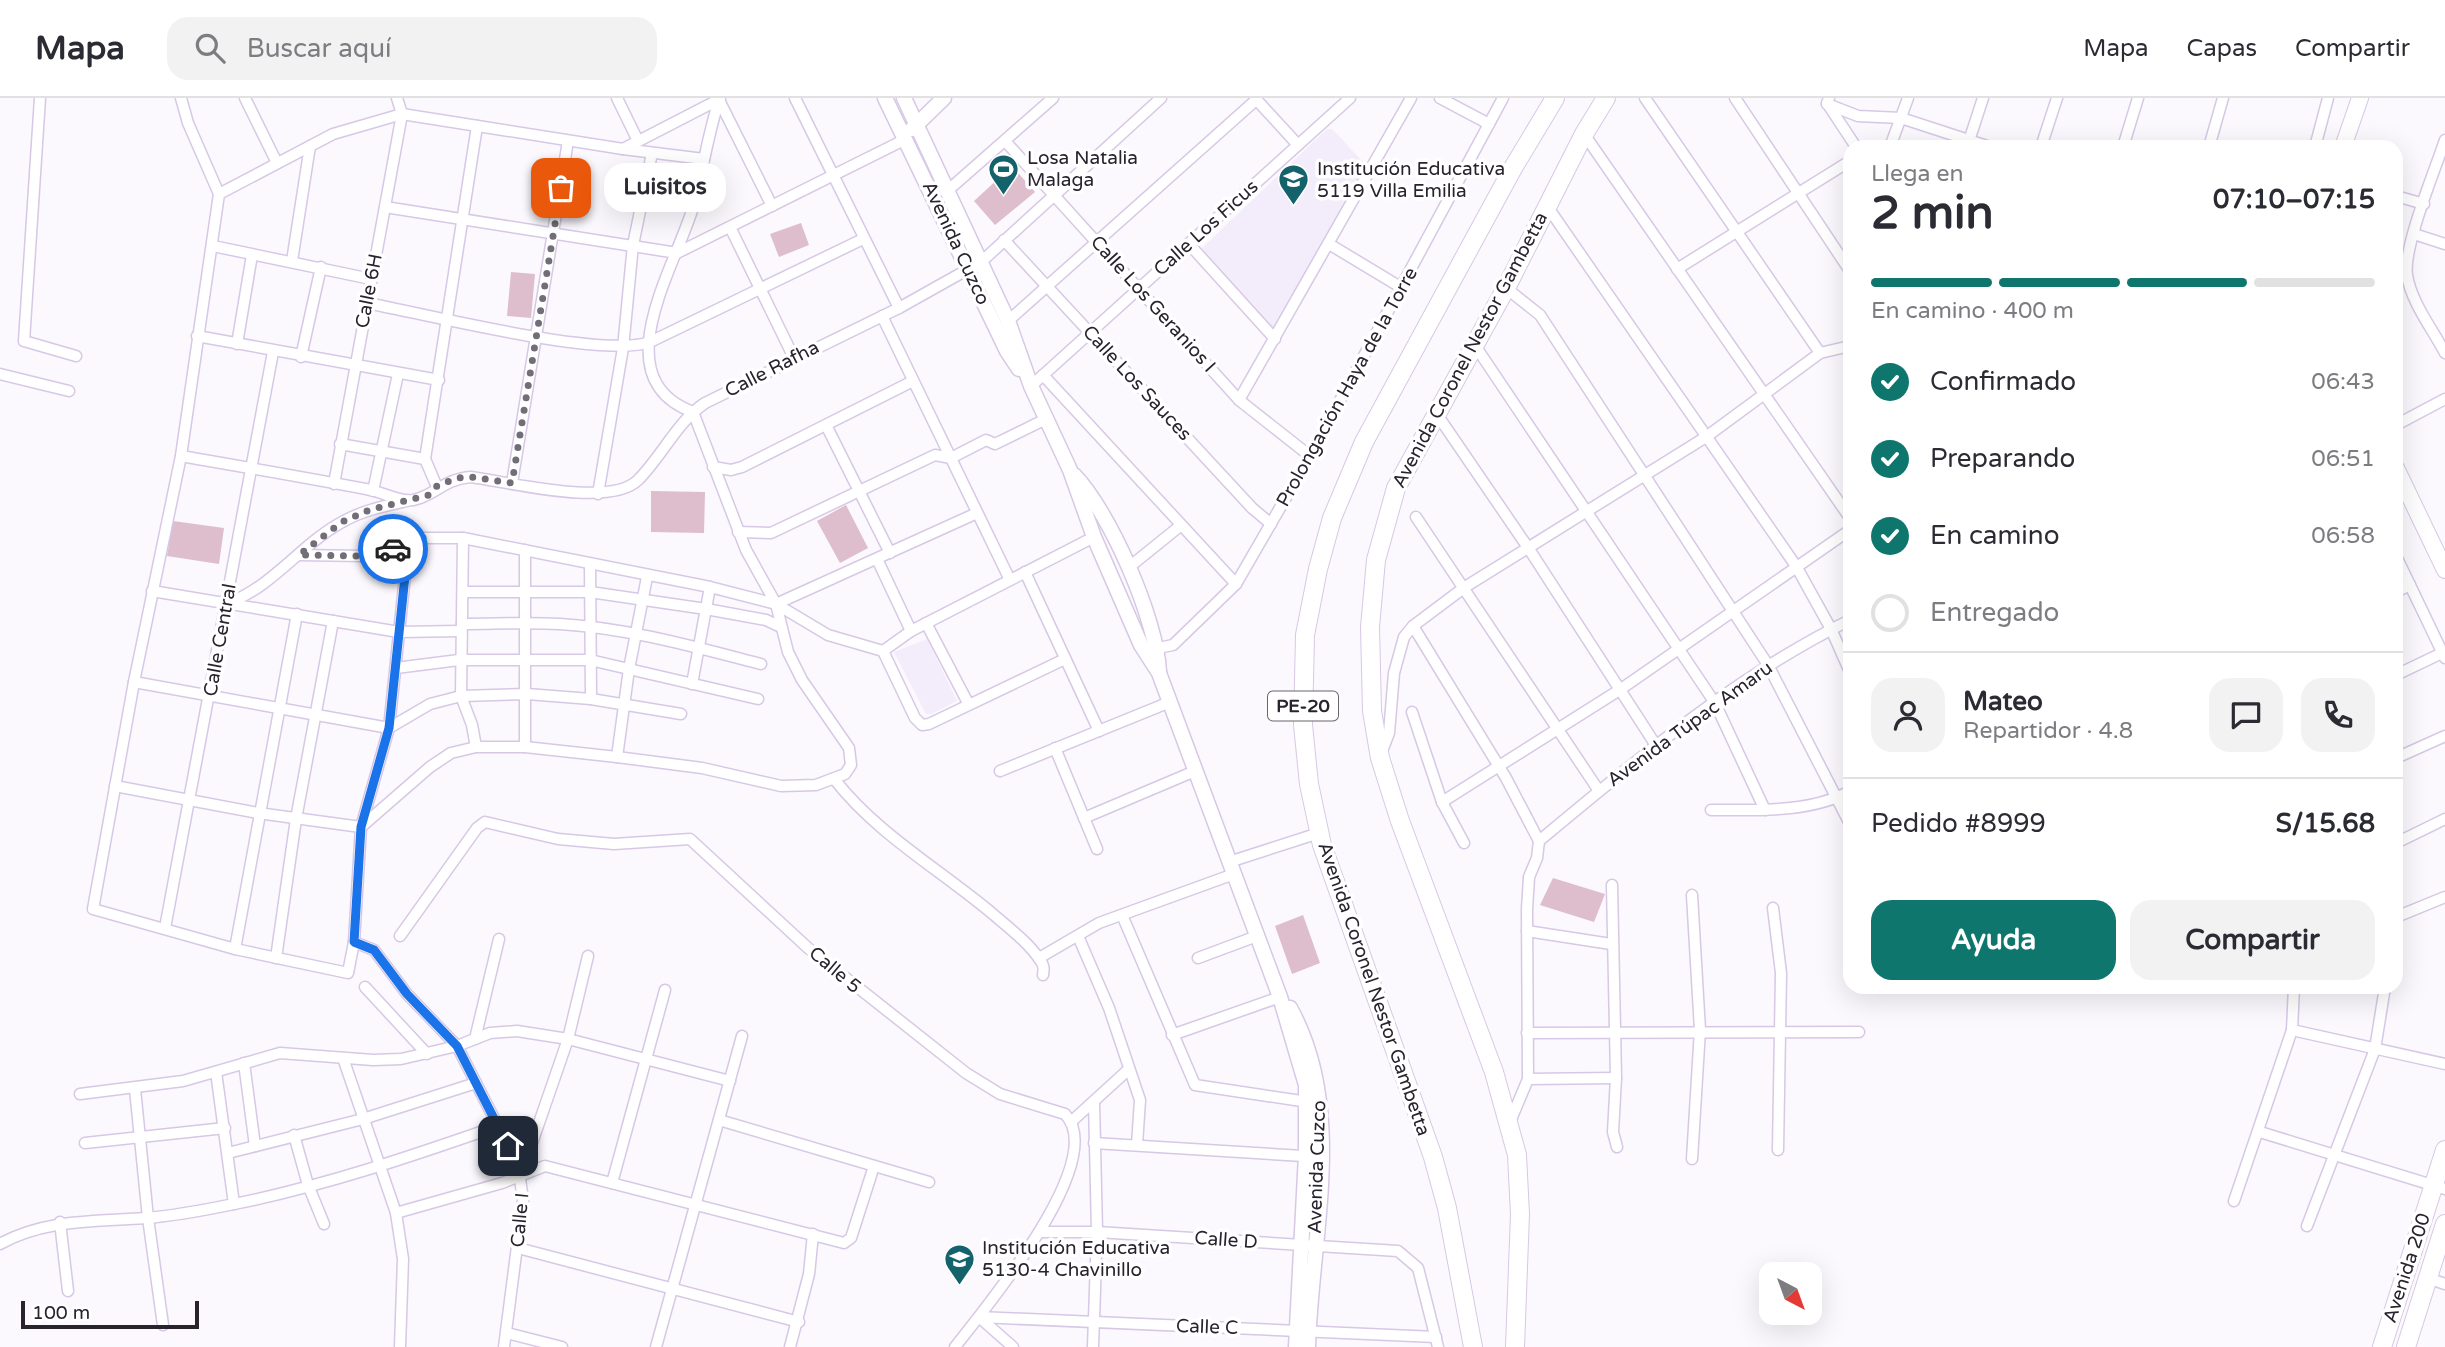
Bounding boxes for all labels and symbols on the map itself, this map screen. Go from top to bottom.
place label: Losa Natalia Malaga [1027,147,1138,191]
sports icon: Losa Natalia Malaga [987,152,1021,196]
pin [531,158,591,218]
place label: Institución Educativa 5119 Villa Emilia [1317,158,1505,202]
school or university icon: Institución Educativa 5119 Villa Emilia [1277,163,1311,207]
callout: Luisitos [603,164,726,212]
street label: Calle Los Ficus [1149,175,1263,281]
street label: Avenida Cuzco [918,178,994,308]
street label: Avenida Coronel Nestor Gambetta [1388,208,1552,492]
street label: Calle Los Geranios I [1086,231,1220,377]
street label: Calle 6H [351,252,387,330]
street label: Prolongación Haya de la Torre [1272,264,1422,510]
street label: Calle Los Sauces [1078,321,1196,445]
street label: Calle Rafha [721,336,823,402]
courier [358,514,428,584]
street label: Calle Central [199,582,241,698]
street label: Avenida Túpac Amaru [1603,657,1777,791]
road number: PE-20 [1268,692,1338,720]
street label: Avenida Coronel Nestor Gambetta [1313,839,1435,1139]
street label: Calle 5 [805,942,865,998]
street label: Avenida Cuzco [1304,1100,1330,1234]
pin [478,1116,538,1176]
street label: Calle I [507,1192,533,1248]
street label: Avenida 200 [2379,1210,2435,1326]
street label: Calle D [1194,1227,1258,1253]
place label: Institución Educativa 5130-4 Chavinillo [982,1237,1170,1281]
school or university icon: Institución Educativa 5130-4 Chavinillo [942,1242,976,1286]
north arrow [1759,1262,1822,1325]
scale bar [21,1298,200,1330]
street label: Calle C [1176,1315,1238,1339]

